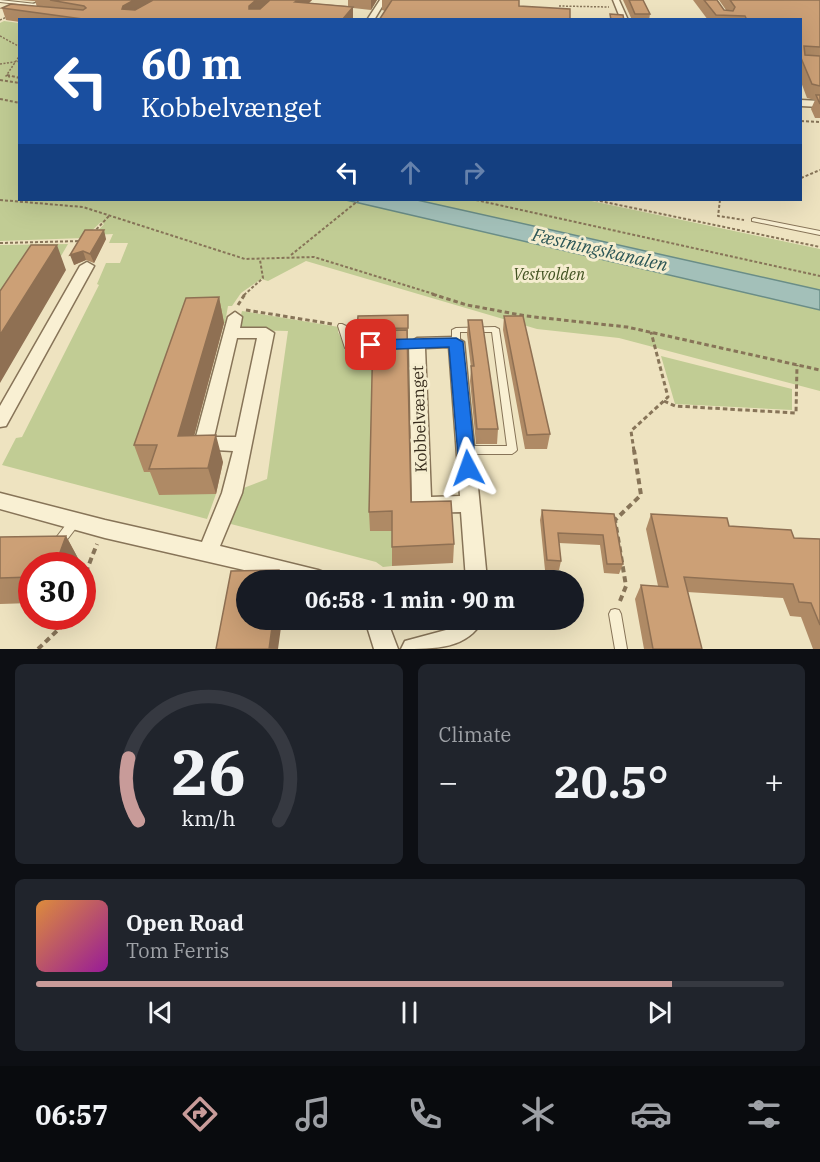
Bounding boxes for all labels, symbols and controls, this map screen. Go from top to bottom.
text: 60 m [141,36,242,91]
icon: left [42,42,120,120]
text: Kobbelvænget [141,89,322,124]
icon: left [331,156,364,189]
icon: ahead [394,156,427,189]
icon: right [457,156,490,189]
water label: Fæstningskanalen [529,223,671,276]
park label: Vestvolden [513,264,585,284]
pin [345,319,396,370]
icon: arrive [354,328,387,361]
street label: Kobbelvænget [407,365,431,473]
position arrow [436,436,500,500]
speed limit sign: 30 [18,552,96,630]
text: 06:58 · 1 min · 90 m [305,585,515,614]
text: Climate [439,721,511,748]
text: 26 [171,731,246,812]
text: 20.5° [554,752,669,810]
text: − [439,760,458,803]
text: + [764,760,784,803]
text: km/h [182,804,236,832]
text: Open Road [126,908,244,937]
text: Tom Ferris [126,937,229,964]
icon: previous [144,996,177,1029]
icon: pause [393,996,426,1029]
icon: next [643,996,676,1029]
icon: directions [179,1093,221,1135]
icon: music [292,1093,334,1135]
icon: phone [404,1093,446,1135]
icon: climate [517,1093,559,1135]
icon: car [630,1093,672,1135]
icon: filters [743,1093,785,1135]
text: 06:57 [35,1097,108,1132]

